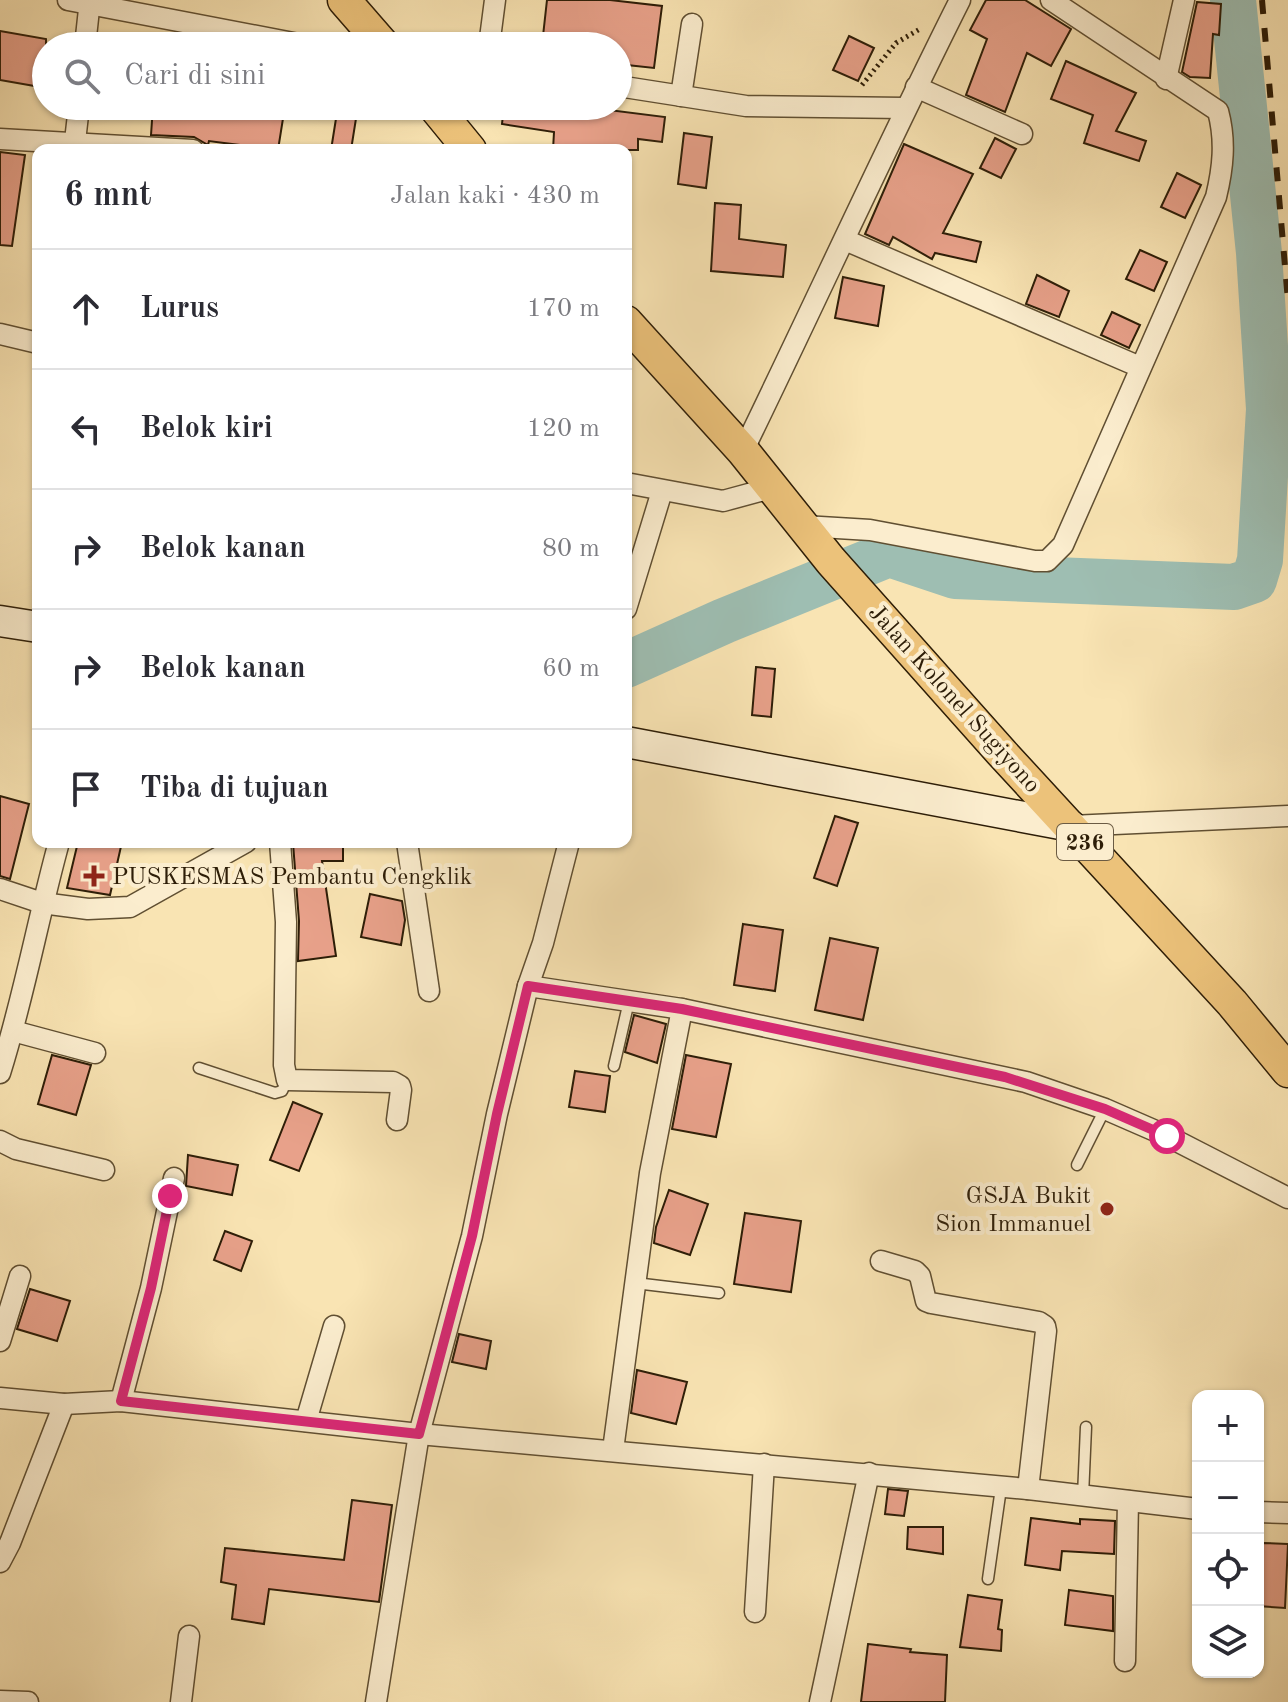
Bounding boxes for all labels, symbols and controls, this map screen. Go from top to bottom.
search box [32,32,632,120]
icon: search [60,54,104,98]
text: Cari di sini [124,61,265,91]
text: 6 mnt [64,179,152,213]
text: Jalan kaki · 430 m [390,183,600,209]
icon: ahead [64,287,108,331]
text: Lurus [140,294,219,324]
text: 170 m [527,296,600,322]
icon: left [64,407,108,451]
text: Belok kiri [140,414,273,444]
text: 120 m [527,416,600,442]
icon: right [64,527,108,571]
text: Belok kanan [140,534,306,564]
text: 80 m [542,536,600,562]
street label: Jalan Kolonel Sugiyono [863,601,1044,798]
icon: right [64,647,108,691]
text: Belok kanan [140,654,306,684]
text: 60 m [542,656,600,682]
icon: arrive [64,767,108,811]
text: Tiba di tujuan [140,774,329,804]
road number: 236 [1057,824,1113,860]
marker: PUSKESMAS Pembantu Cengklik [83,865,105,887]
place label: PUSKESMAS Pembantu Cengklik [112,866,472,890]
route start [1149,1118,1185,1154]
route end [152,1178,188,1214]
place label: GSJA Bukit Sion Immanuel [935,1185,1091,1237]
marker: GSJA Bukit Sion Immanuel [1098,1200,1116,1218]
map controls [1192,1390,1264,1678]
button: + [1192,1390,1264,1462]
button: − [1192,1462,1264,1534]
button: locate [1192,1534,1264,1606]
button: layers [1192,1606,1264,1678]

